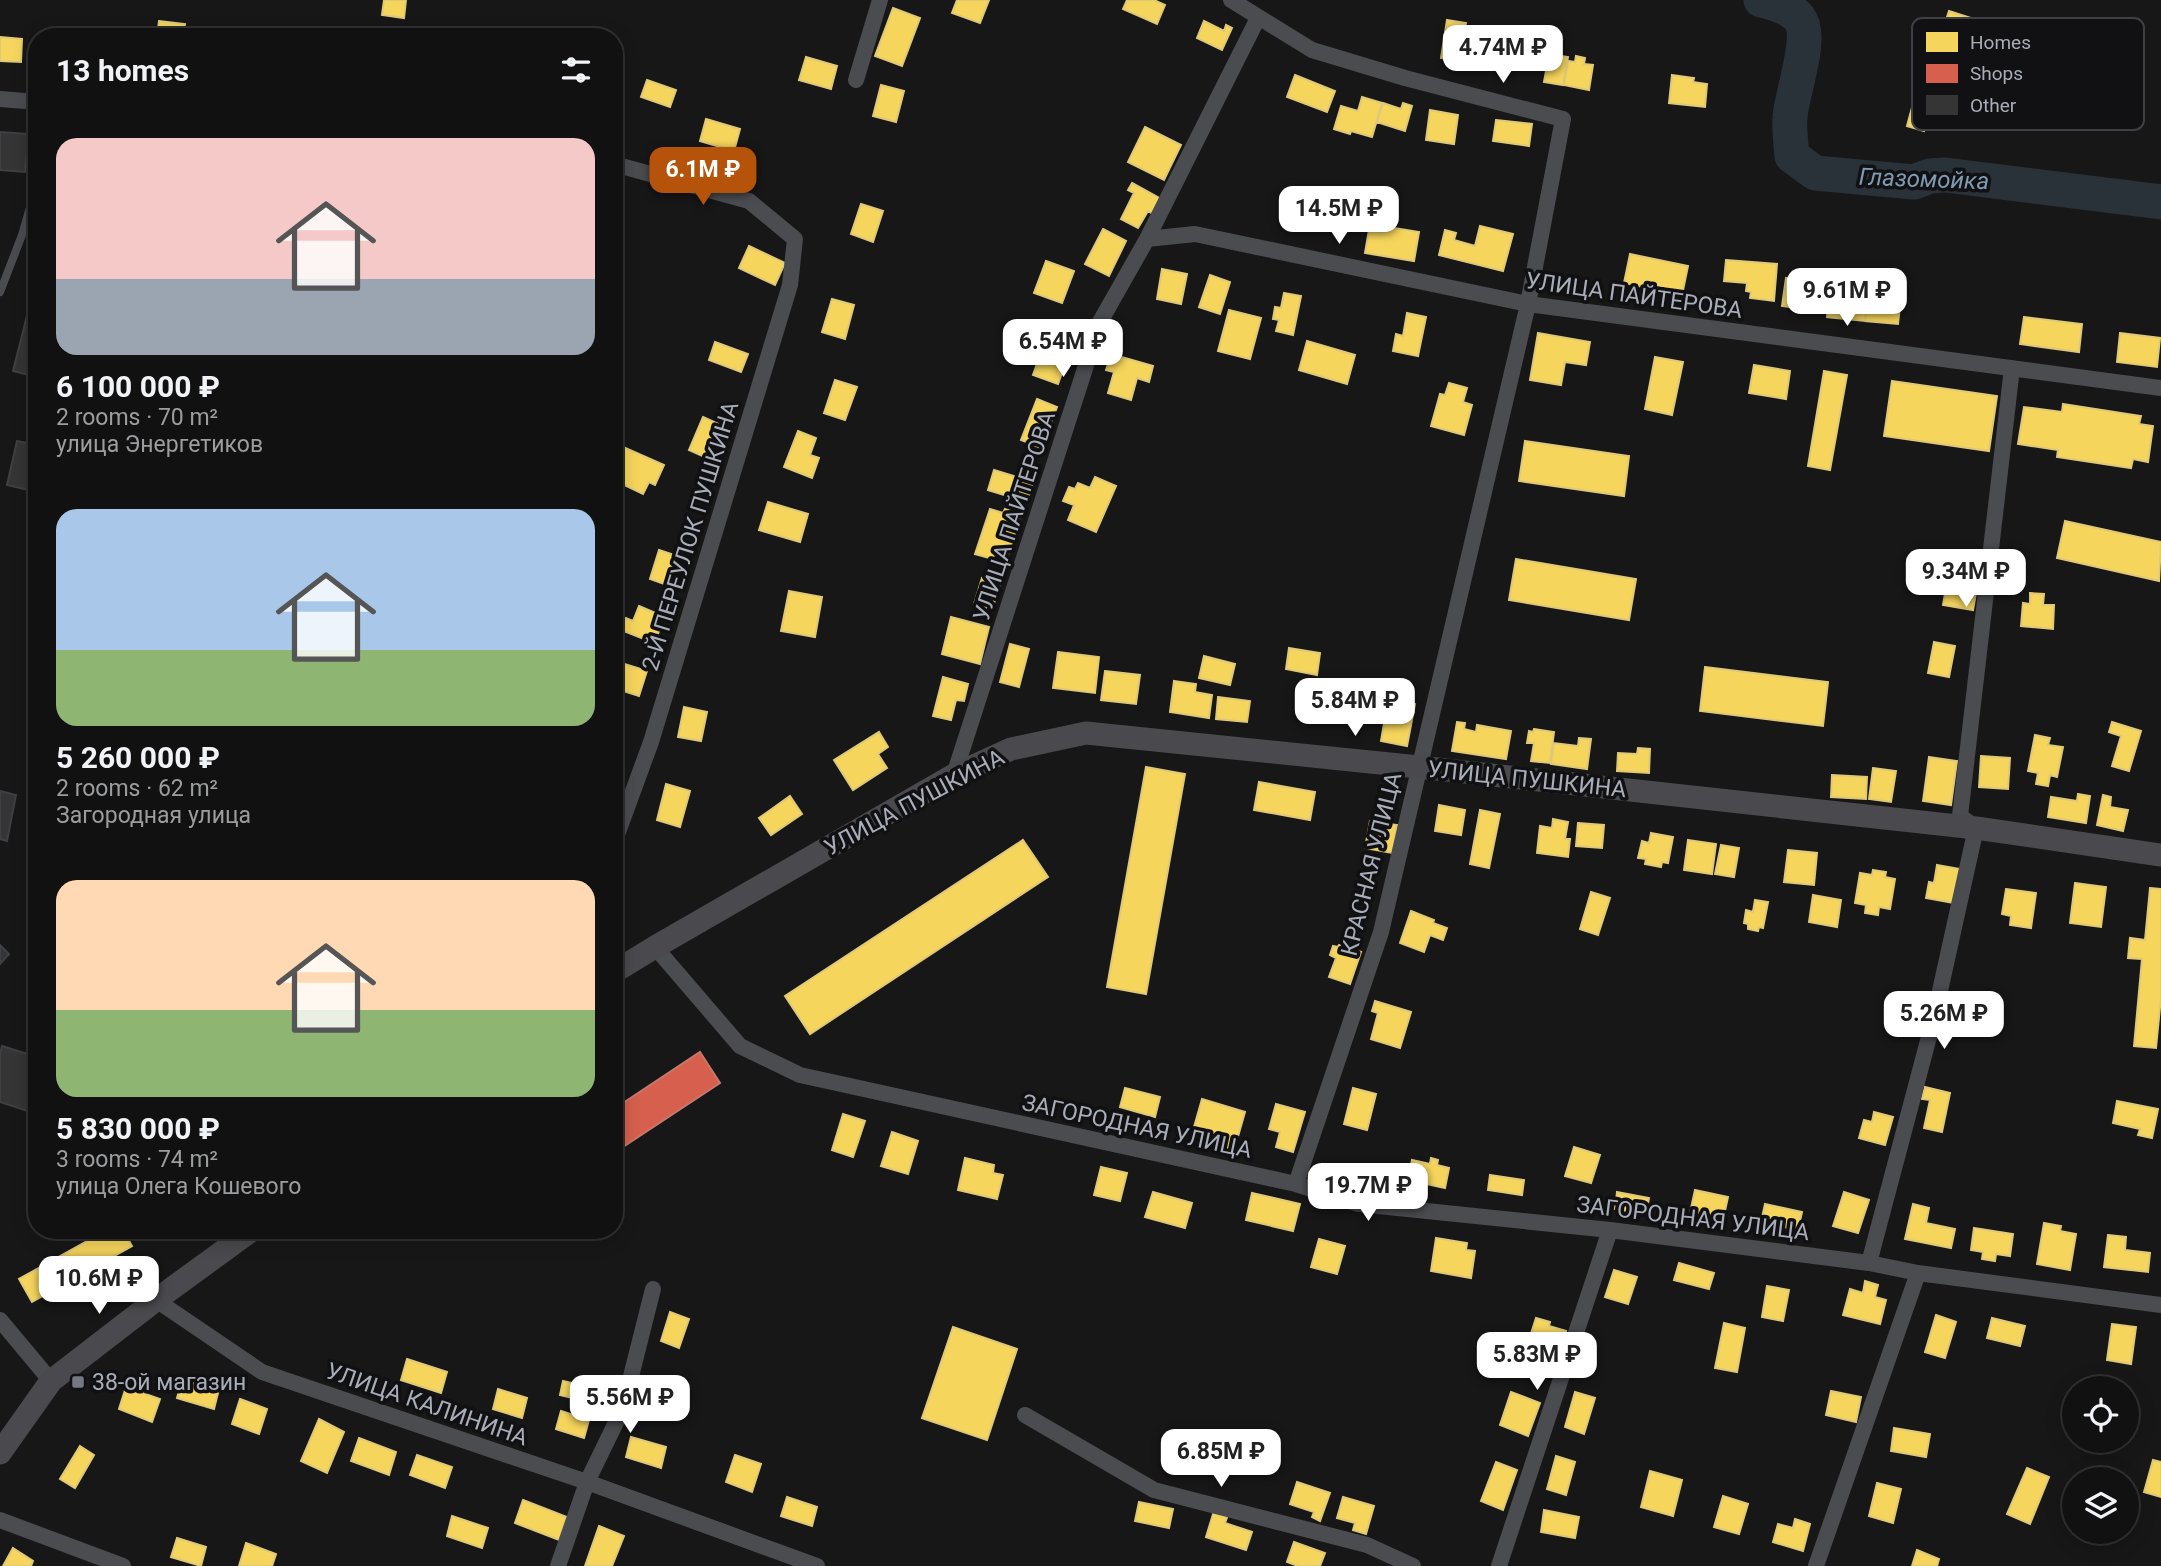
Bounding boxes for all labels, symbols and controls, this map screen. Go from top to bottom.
legend [1912,18,2144,130]
pin: 4.74M ₽ [1438,25,1568,85]
text: Homes [1970,31,2031,54]
text: 4.74M ₽ [1459,34,1547,61]
icon: filters [557,51,595,89]
text: 13 homes [56,53,189,88]
text: Shops [1970,62,2023,85]
text: Other [1970,94,2017,117]
pin: 6.1M ₽ [646,148,760,207]
text: 6.1M ₽ [665,156,741,183]
water label: Глазомойка [1858,163,1990,195]
icon: home [263,183,389,309]
pin: 14.5M ₽ [1274,187,1404,246]
text: 14.5M ₽ [1295,195,1383,222]
street label: УЛИЦА ПАЙТЕРОВА [1524,266,1744,324]
pin: 9.61M ₽ [1782,268,1912,328]
text: 9.61M ₽ [1803,277,1891,304]
pin: 6.54M ₽ [998,320,1128,379]
text: 6.54M ₽ [1019,328,1107,355]
text: 6 100 000 ₽ [56,369,220,404]
street label: 2-Й ПЕРЕУЛОК ПУШКИНА [636,398,744,674]
text: 2 rooms · 70 m² [56,404,218,431]
street label: УЛИЦА ПАЙТЕРОВА [967,408,1061,624]
text: улица Энергетиков [56,431,263,458]
pin: 9.34M ₽ [1901,550,2031,609]
icon: home [263,554,389,680]
text: 9.34M ₽ [1922,558,2010,585]
pin: 5.84M ₽ [1290,678,1420,738]
text: 5.84M ₽ [1311,687,1399,714]
text: 5 260 000 ₽ [56,740,220,775]
street label: УЛИЦА ПУШКИНА [820,744,1009,861]
street label: УЛИЦА ПУШКИНА [1426,756,1628,803]
street label: КРАСНАЯ УЛИЦА [1336,770,1407,959]
text: 2 rooms · 62 m² [56,775,218,802]
text: Загородная улица [56,802,251,829]
icon: home [263,925,389,1051]
pin: 5.26M ₽ [1879,992,2009,1051]
text: 5.26M ₽ [1900,1000,1988,1027]
street label: ЗАГОРОДНАЯ УЛИЦА [1019,1089,1254,1164]
text: 5 830 000 ₽ [56,1111,220,1146]
text: 3 rooms · 74 m² [56,1146,218,1173]
pin: 19.7M ₽ [1303,1164,1433,1223]
text: 19.7M ₽ [1324,1172,1412,1199]
text: улица Олега Кошевого [56,1173,301,1200]
street label: ЗАГОРОДНАЯ УЛИЦА [1575,1191,1811,1246]
pin: 10.6M ₽ [34,1256,164,1316]
text: 10.6M ₽ [55,1265,143,1292]
pin: 5.83M ₽ [1472,1332,1602,1392]
text: 5.83M ₽ [1493,1341,1581,1368]
street label: УЛИЦА КАЛИНИНА [323,1357,531,1452]
place label: 38-ой магазин [92,1369,246,1396]
marker: 38-ой магазин [70,1374,86,1390]
pin: 5.56M ₽ [565,1376,695,1435]
map controls [2062,1376,2139,1544]
button: locate [2062,1376,2139,1453]
text: 5.56M ₽ [586,1384,674,1411]
pin: 6.85M ₽ [1156,1430,1286,1489]
text: 6.85M ₽ [1177,1438,1265,1465]
button: layers [2062,1467,2139,1544]

